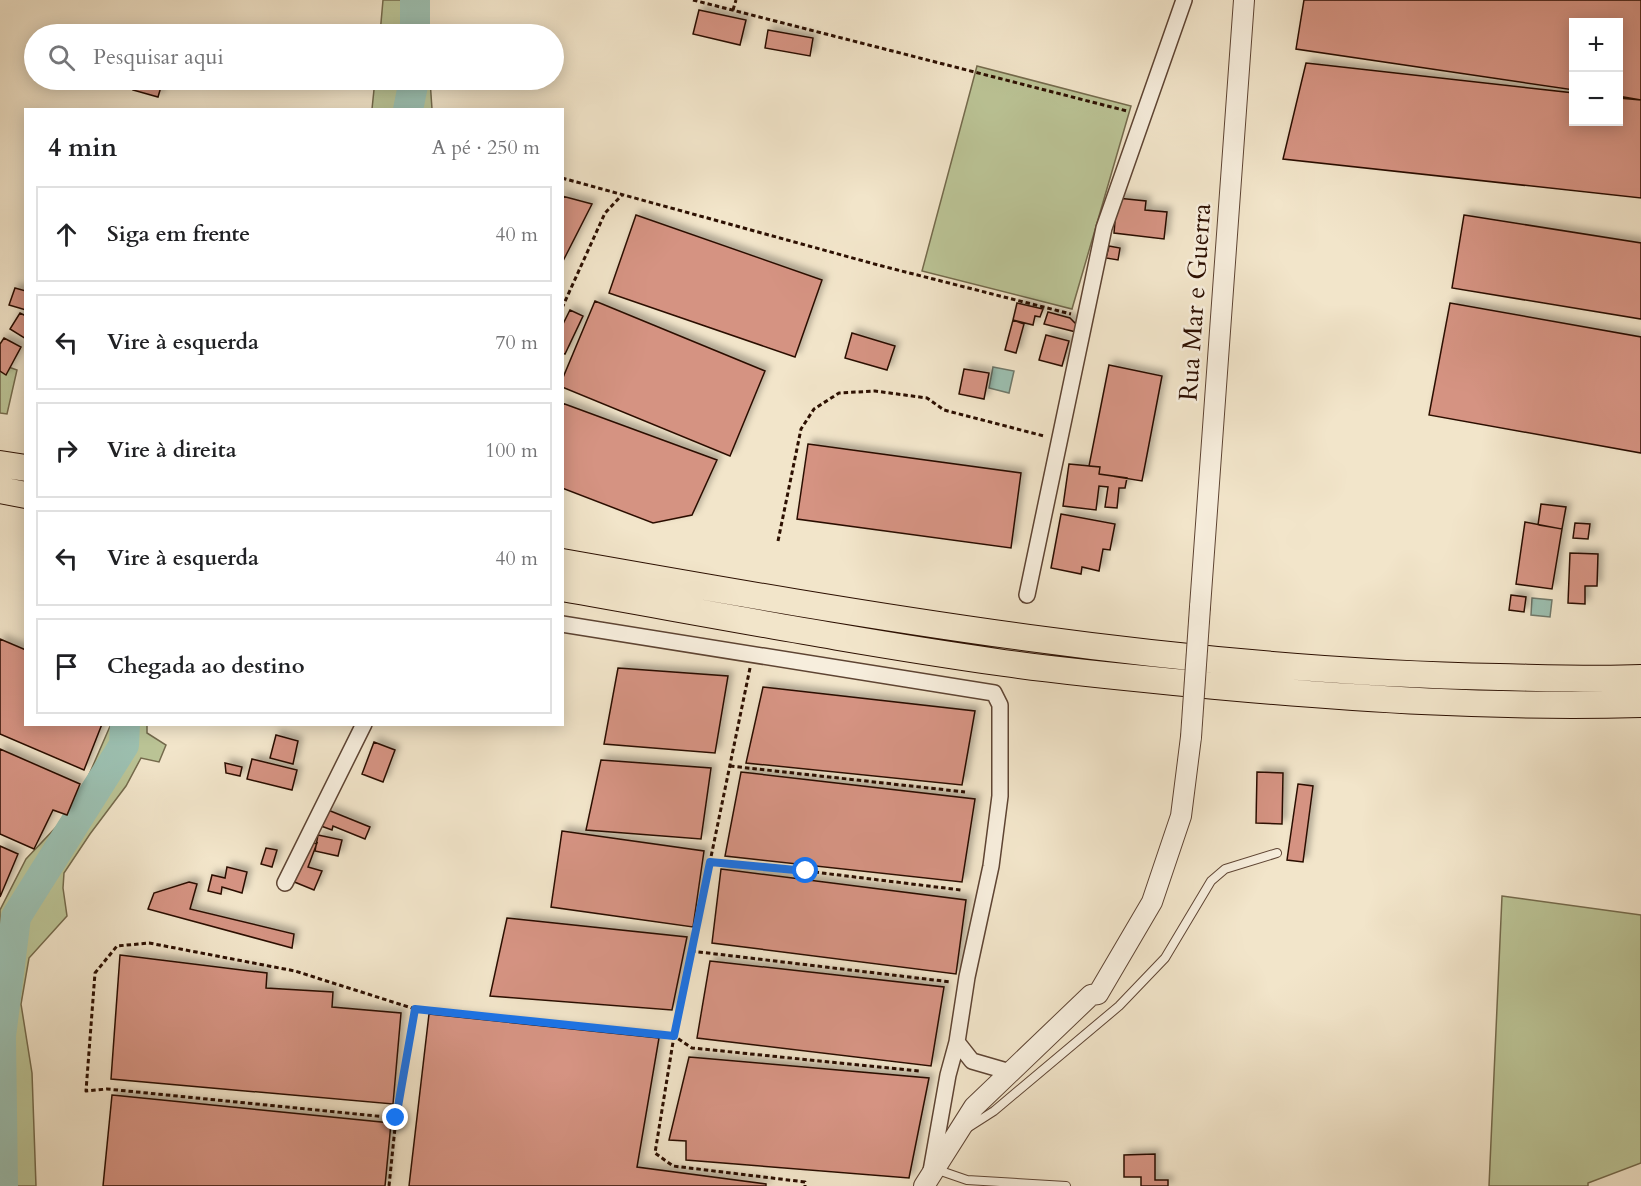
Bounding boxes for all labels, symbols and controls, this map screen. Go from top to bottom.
map controls [1569,18,1623,126]
button: + [1569,18,1623,72]
search box [24,24,564,90]
icon: search [45,41,78,74]
text: Pesquisar aqui [93,42,224,72]
button: − [1569,72,1623,126]
text: 4 min [48,130,117,165]
text: A pé · 250 m [432,134,540,161]
street label: Rua Mar e Guerra [1171,202,1219,402]
icon: ahead [50,218,83,251]
text: Siga em frente [107,219,250,249]
text: 40 m [495,221,538,248]
icon: left [50,326,83,359]
text: Vire à esquerda [107,327,259,357]
text: 70 m [495,329,538,356]
icon: right [50,434,83,467]
text: Vire à direita [107,435,237,465]
text: 100 m [485,437,538,464]
icon: left [50,542,83,575]
text: Vire à esquerda [107,543,259,573]
text: 40 m [495,545,538,572]
icon: arrive [50,650,83,683]
text: Chegada ao destino [107,651,305,681]
route start [792,857,818,883]
route end [382,1104,408,1130]

